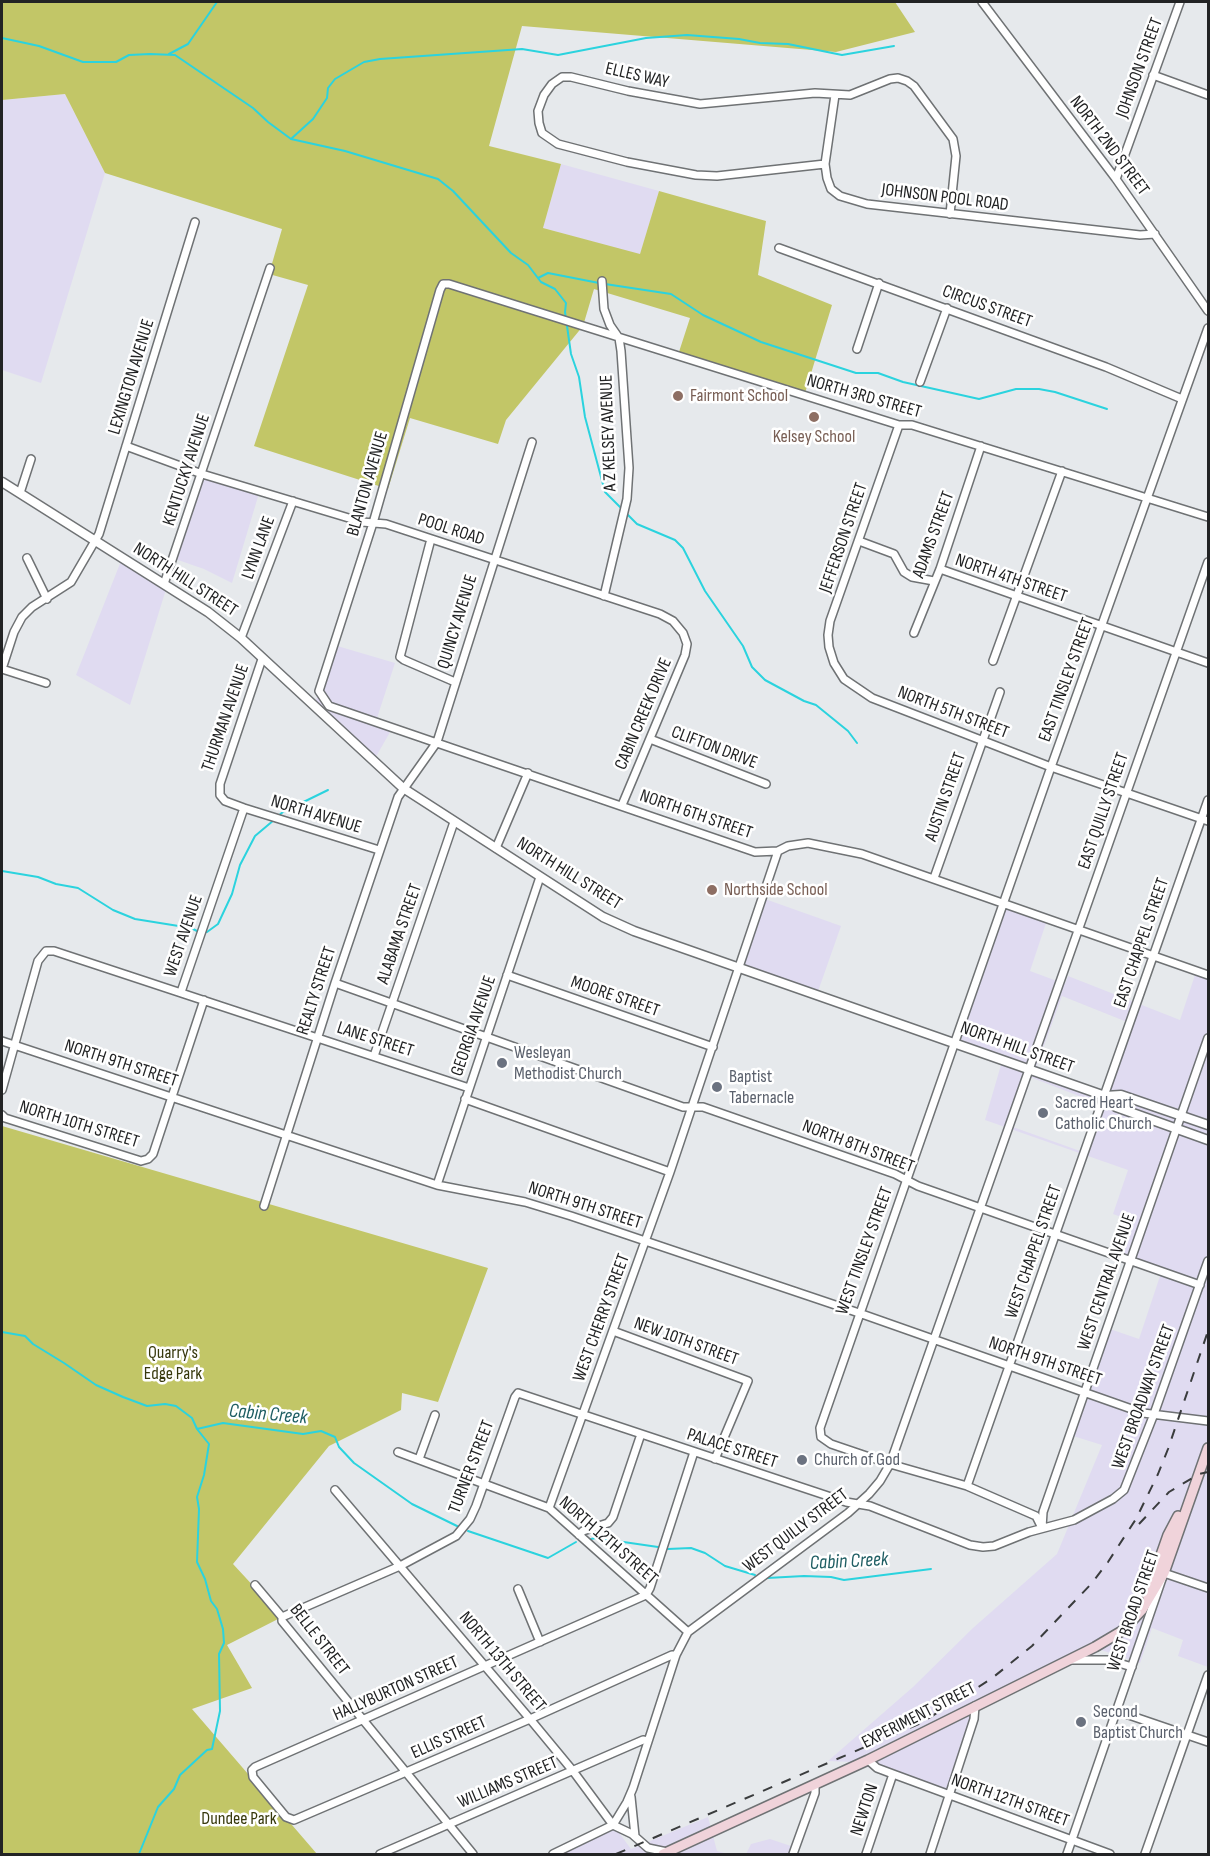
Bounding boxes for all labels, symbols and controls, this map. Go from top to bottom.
street label: JOHNSON STREET [1112,15,1168,121]
street label: ELLES WAY [603,58,671,94]
street label: NORTH 2ND STREET [1065,92,1153,200]
street label: JOHNSON POOL ROAD [880,179,1010,217]
street label: CIRCUS STREET [939,281,1035,333]
street label: LEXINGTON AVENUE [104,317,160,437]
street label: NORTH 3RD STREET [804,370,924,424]
street label: A Z KELSEY AVENUE [596,374,622,492]
place label: Fairmont School [690,385,788,407]
marker: Fairmont School [671,389,685,403]
marker: Kelsey School [807,410,821,424]
street label: KENTUCKY AVENUE [159,411,215,529]
place label: Kelsey School [773,426,855,448]
street label: BLANTON AVENUE [343,429,393,539]
street label: JEFFERSON STREET [815,480,873,596]
street label: ADAMS STREET [908,489,960,581]
street label: POOL ROAD [415,509,487,551]
street label: LYNN LANE [238,514,280,582]
street label: NORTH HILL STREET [129,538,241,622]
street label: NORTH 4TH STREET [952,550,1070,608]
street label: QUINCY AVENUE [433,572,483,672]
street label: EAST TINSLEY STREET [1035,615,1099,745]
street label: CABIN CREEK DRIVE [611,655,677,773]
street label: THURMAN AVENUE [198,661,254,775]
street label: NORTH 5TH STREET [894,682,1012,744]
street label: CLIFTON DRIVE [668,722,760,774]
street label: AUSTIN STREET [921,750,971,844]
street label: EAST QUILLY STREET [1074,750,1134,872]
street label: NORTH 6TH STREET [637,786,755,844]
street label: NORTH AVENUE [268,791,364,839]
street label: NORTH HILL STREET [513,833,625,915]
street label: EAST CHAPPEL STREET [1110,875,1174,1011]
place label: Northside School [724,879,828,901]
street label: ALABAMA STREET [373,881,427,987]
marker: Northside School [705,883,719,897]
street label: WEST AVENUE [160,892,208,980]
street label: REALTY STREET [293,944,341,1038]
street label: MOORE STREET [568,972,662,1022]
street label: GEORGIA AVENUE [447,973,501,1079]
street label: LANE STREET [334,1017,416,1063]
street label: NORTH HILL STREET [957,1017,1077,1079]
street label: NORTH 9TH STREET [62,1035,180,1093]
place label: Wesleyan Methodist Church [514,1042,622,1084]
marker: Wesleyan Methodist Church [495,1056,509,1070]
place label: Baptist Tabernacle [729,1066,794,1108]
marker: Baptist Tabernacle [710,1080,724,1094]
place label: Sacred Heart Catholic Church [1055,1092,1152,1134]
street label: NORTH 10TH STREET [17,1097,141,1153]
marker: Sacred Heart Catholic Church [1036,1106,1050,1120]
street label: NORTH 8TH STREET [799,1116,917,1178]
street label: NORTH 9TH STREET [526,1177,644,1235]
street label: WEST CHAPPEL STREET [1001,1182,1067,1322]
street label: WEST TINSLEY STREET [832,1184,898,1318]
street label: WEST CENTRAL AVENUE [1073,1211,1141,1353]
street label: WEST CHERRY STREET [569,1251,635,1385]
street label: NEW 10TH STREET [631,1313,741,1371]
street label: WEST BROADWAY STREET [1108,1322,1180,1472]
street label: NORTH 9TH STREET [986,1333,1104,1391]
park label: Quarry's Edge Park [144,1342,202,1384]
water label: Cabin Creek [228,1400,308,1430]
street label: TURNER STREET [444,1418,500,1516]
street label: PALACE STREET [684,1424,780,1474]
place label: Church of God [814,1449,900,1471]
marker: Church of God [795,1453,809,1467]
street label: WEST QUILLY STREET [739,1484,853,1578]
street label: NORTH 12TH STREET [554,1492,662,1590]
water label: Cabin Creek [809,1548,889,1576]
street label: WEST BROAD STREET [1103,1548,1165,1674]
street label: BELLE STREET [285,1600,353,1680]
street label: NORTH 13TH STREET [454,1608,550,1716]
street label: HALLYBURTON STREET [330,1652,462,1726]
street label: EXPERIMENT STREET [859,1678,979,1754]
place label: Second Baptist Church [1093,1701,1183,1744]
street label: ELLIS STREET [408,1712,490,1764]
marker: Second Baptist Church [1074,1715,1088,1729]
street label: WILLIAMS STREET [455,1752,561,1814]
street label: NORTH 12TH STREET [948,1770,1072,1832]
street label: NEWTON [846,1781,884,1839]
park label: Dundee Park [201,1808,277,1830]

